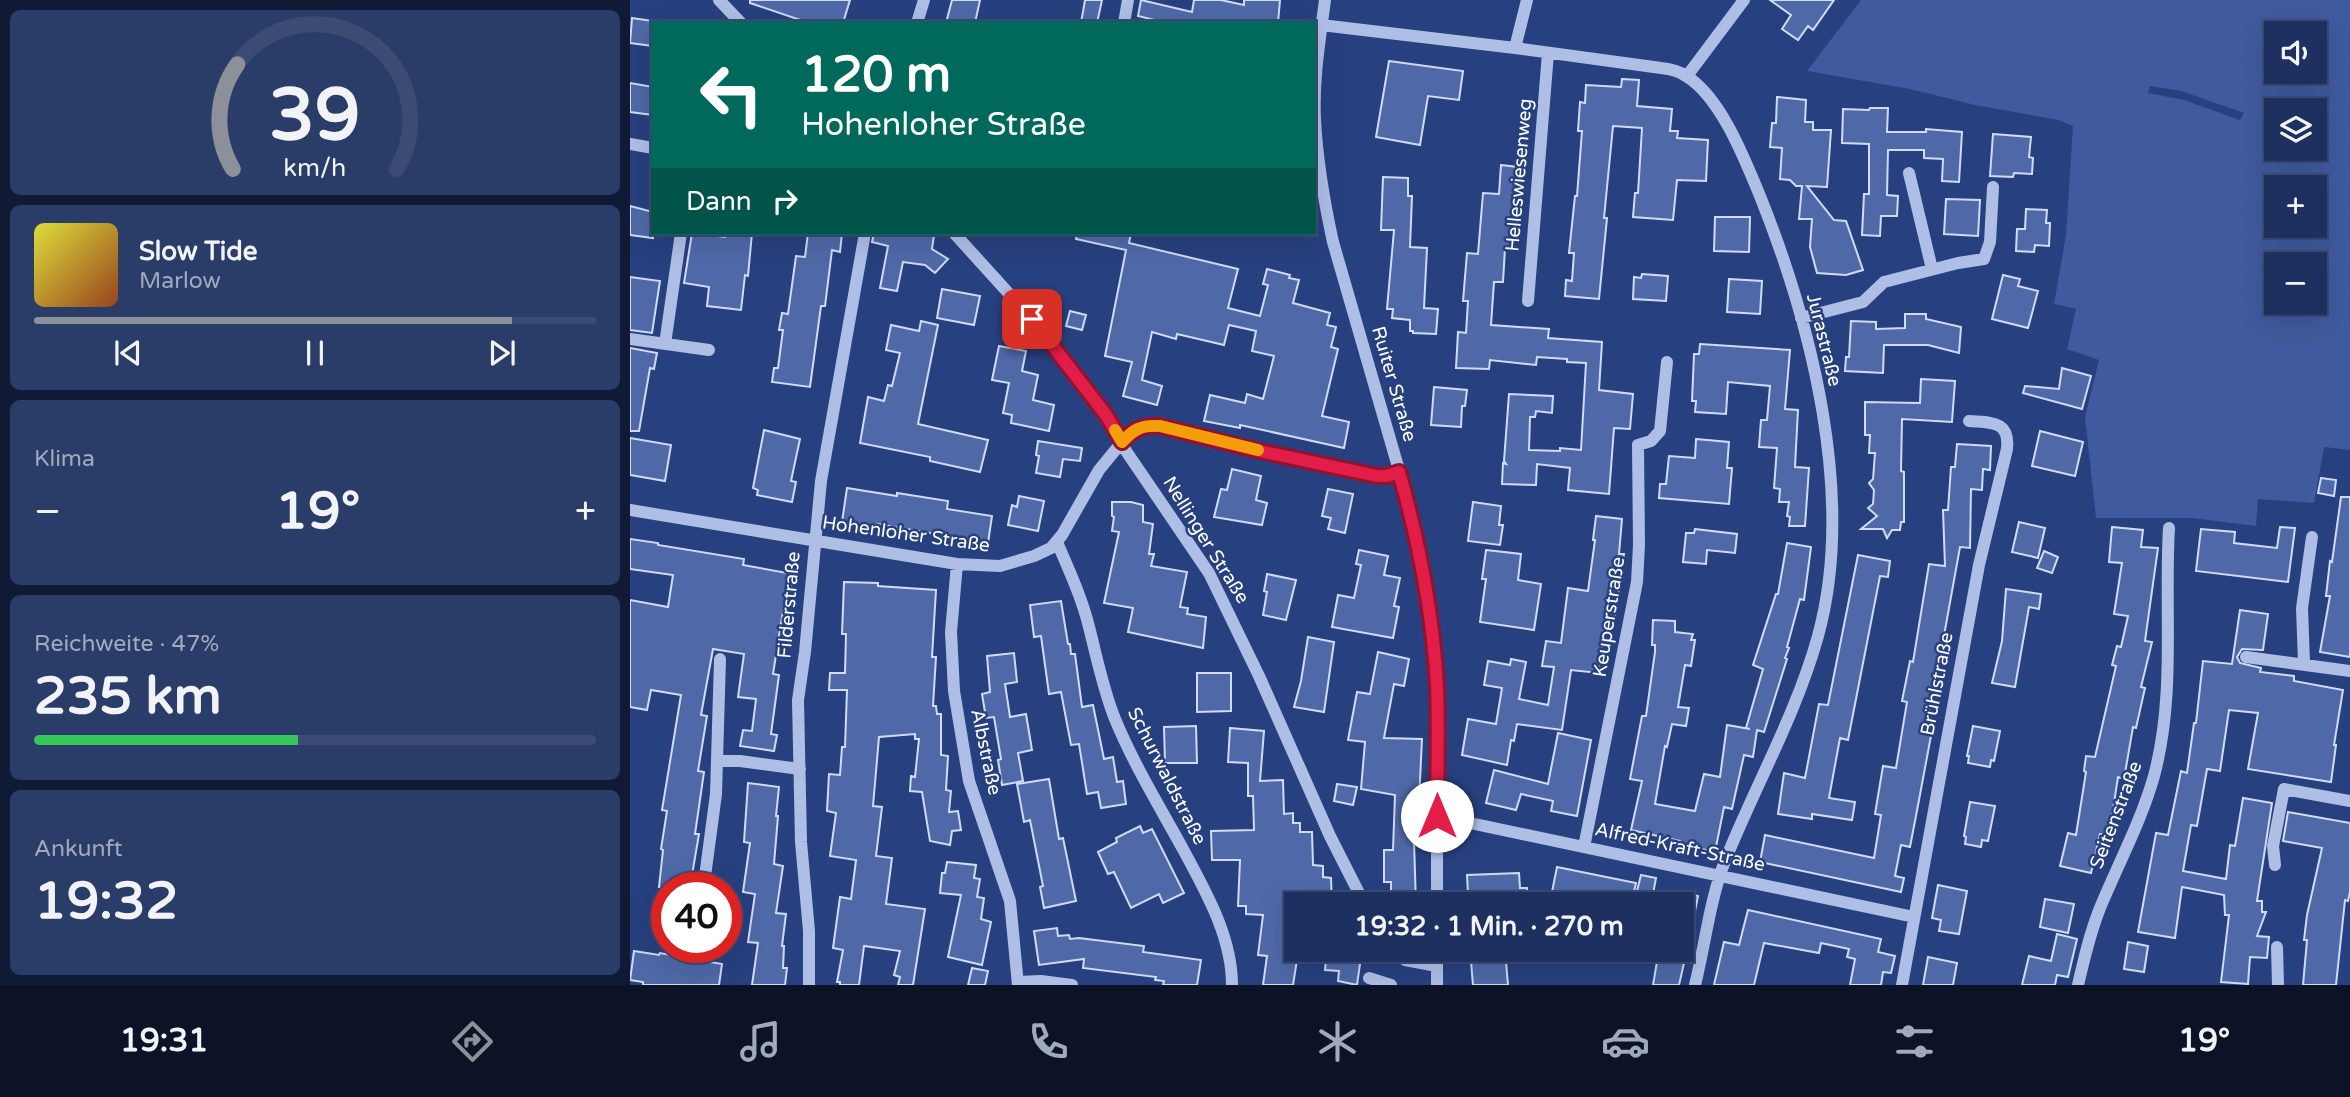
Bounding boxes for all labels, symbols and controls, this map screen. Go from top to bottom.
map controls [2264,21,2327,315]
button: sound [2264,21,2327,84]
text: 120 m [801,46,951,105]
icon: left [686,49,777,140]
text: 39 [269,72,361,160]
street label: Helleswiesenweg [1501,98,1537,252]
button: layers [2264,98,2327,161]
text: Hohenloher Straße [801,106,1086,144]
text: km/h [284,152,346,182]
button: + [2264,175,2327,238]
icon: right [766,182,804,220]
text: Dann [686,186,752,217]
text: Slow Tide [139,236,257,267]
button: − [2264,252,2327,315]
text: Marlow [139,267,221,295]
pin [1002,289,1062,349]
street label: Jurastraße [1802,291,1846,389]
icon: arrive [1013,300,1051,338]
street label: Ruiter Straße [1367,324,1421,444]
icon: previous [109,334,147,372]
icon: pause [296,334,334,372]
icon: next [483,334,521,372]
text: Klima [34,445,95,473]
street label: Nellinger Straße [1158,473,1254,607]
text: 19° [275,480,360,543]
text: − [34,489,61,535]
text: + [575,489,596,535]
street label: Hohenloher Straße [821,511,991,557]
street label: Filderstraße [773,551,805,659]
street label: Keuperstraße [1589,555,1629,679]
text: Reichweite · 47% [34,630,219,658]
street label: Brühlstraße [1916,630,1958,738]
text: 235 km [34,665,222,728]
street label: Schurwaldstraße [1123,704,1211,848]
street label: Albstraße [966,707,1006,797]
street label: Seitenstraße [2085,758,2147,872]
position arrow [1400,779,1474,853]
street label: Alfred-Kraft-Straße [1593,818,1767,876]
text: Ankunft [34,835,123,863]
text: 19:32 [34,870,178,933]
speed limit sign: 40 [651,872,742,963]
text: 19:32 · 1 Min. · 270 m [1354,911,1624,942]
icon: directions [448,1017,497,1066]
icon: music [736,1017,785,1066]
icon: phone [1024,1017,1073,1066]
icon: climate [1313,1017,1362,1066]
icon: car [1601,1017,1650,1066]
icon: filters [1890,1017,1939,1066]
text: 19:31 [120,1022,208,1060]
text: 19° [2178,1022,2230,1060]

